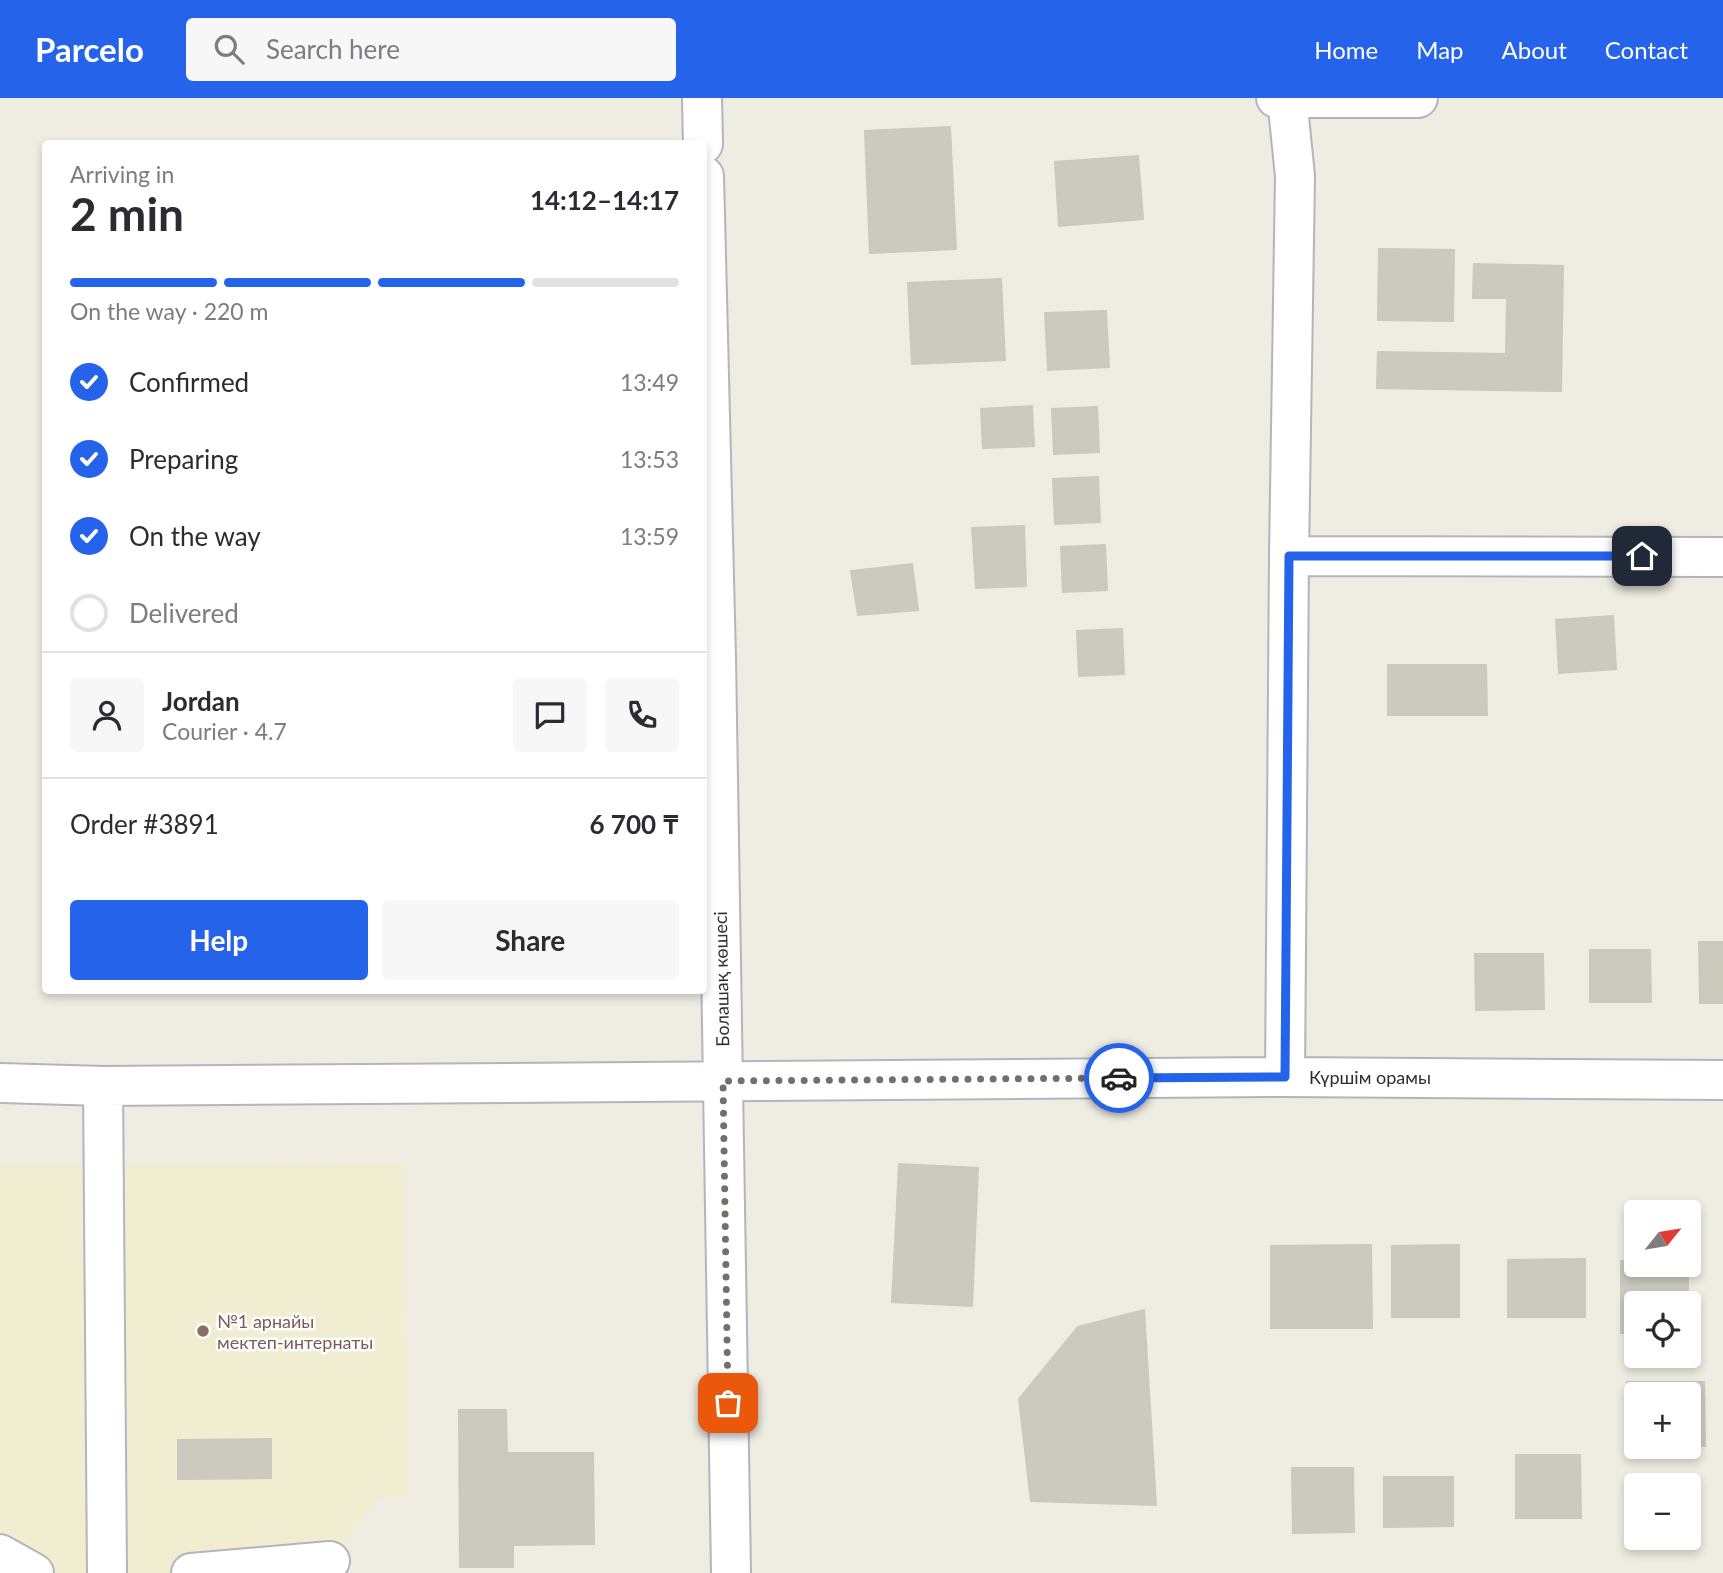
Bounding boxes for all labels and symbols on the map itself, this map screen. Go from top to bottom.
pin [1612,526,1672,586]
street label: Болашақ көшесі [709,911,733,1047]
courier [1084,1043,1154,1113]
street label: Күршім орамы [1309,1066,1431,1088]
north arrow [1624,1200,1701,1278]
place label: №1 арнайы мектеп-интернаты [217,1310,373,1353]
marker: №1 арнайы мектеп-интернаты [195,1323,211,1339]
pin [698,1373,758,1433]

